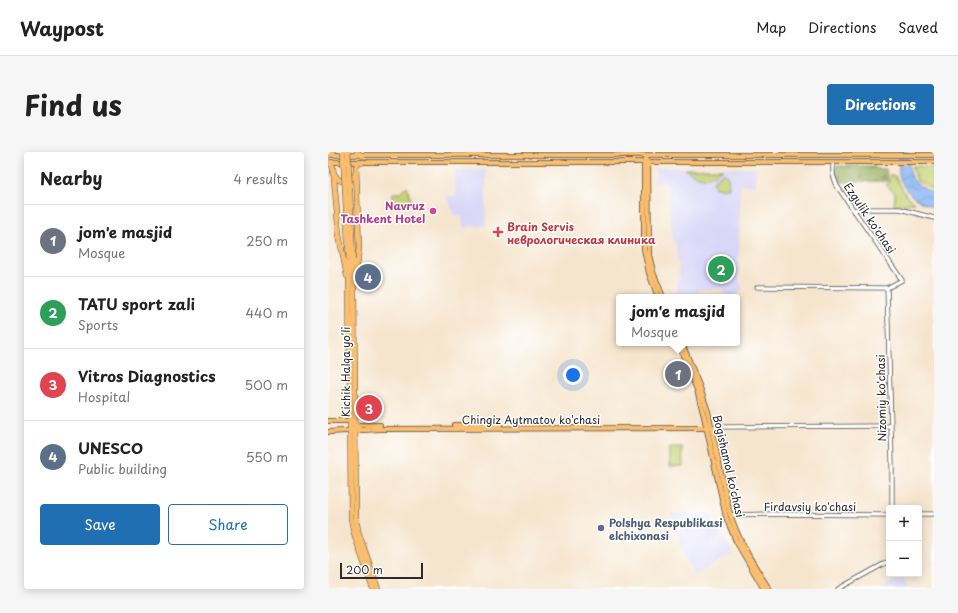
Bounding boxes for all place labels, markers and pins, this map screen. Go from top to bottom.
place label: Navruz Tashkent Hotel [341,197,425,227]
marker: Navruz Tashkent Hotel [428,206,438,216]
place label: Brain Servis неврологическая клиника [507,218,656,248]
marker: Brain Servis неврологическая клиника [492,226,504,238]
pin: 2 [708,254,734,284]
pin: 4 [355,262,381,292]
pin: 1 [665,359,691,389]
pin: 3 [356,393,382,423]
place label: Polshya Respublikasi elchixonasi [609,514,722,544]
marker: Polshya Respublikasi elchixonasi [596,523,606,533]

